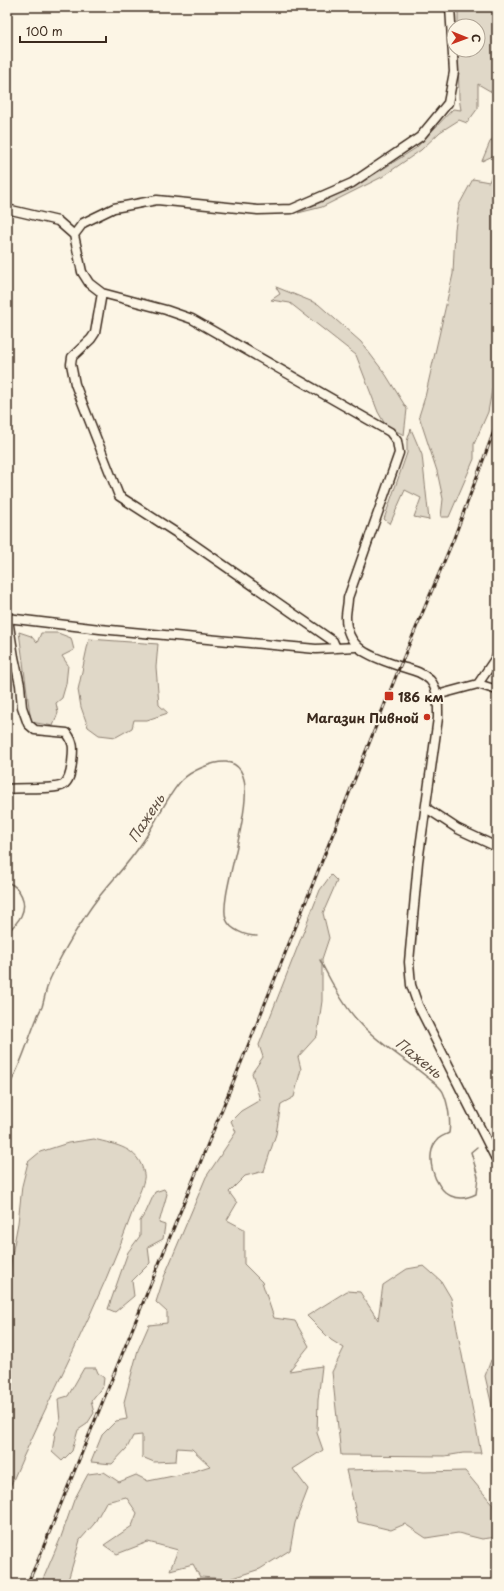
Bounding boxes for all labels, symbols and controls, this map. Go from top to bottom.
scale bar [20,18,106,44]
north arrow [446,18,486,58]
text: 100 m [26,22,63,40]
text: С [468,34,485,42]
place label: 186 км [398,687,444,706]
marker: 186 км [383,690,395,702]
place label: Магазин Пивной [307,708,419,727]
marker: Магазин Пивной [422,712,432,722]
water label: Пажень [123,789,170,846]
water label: Пажень [391,1033,447,1084]

